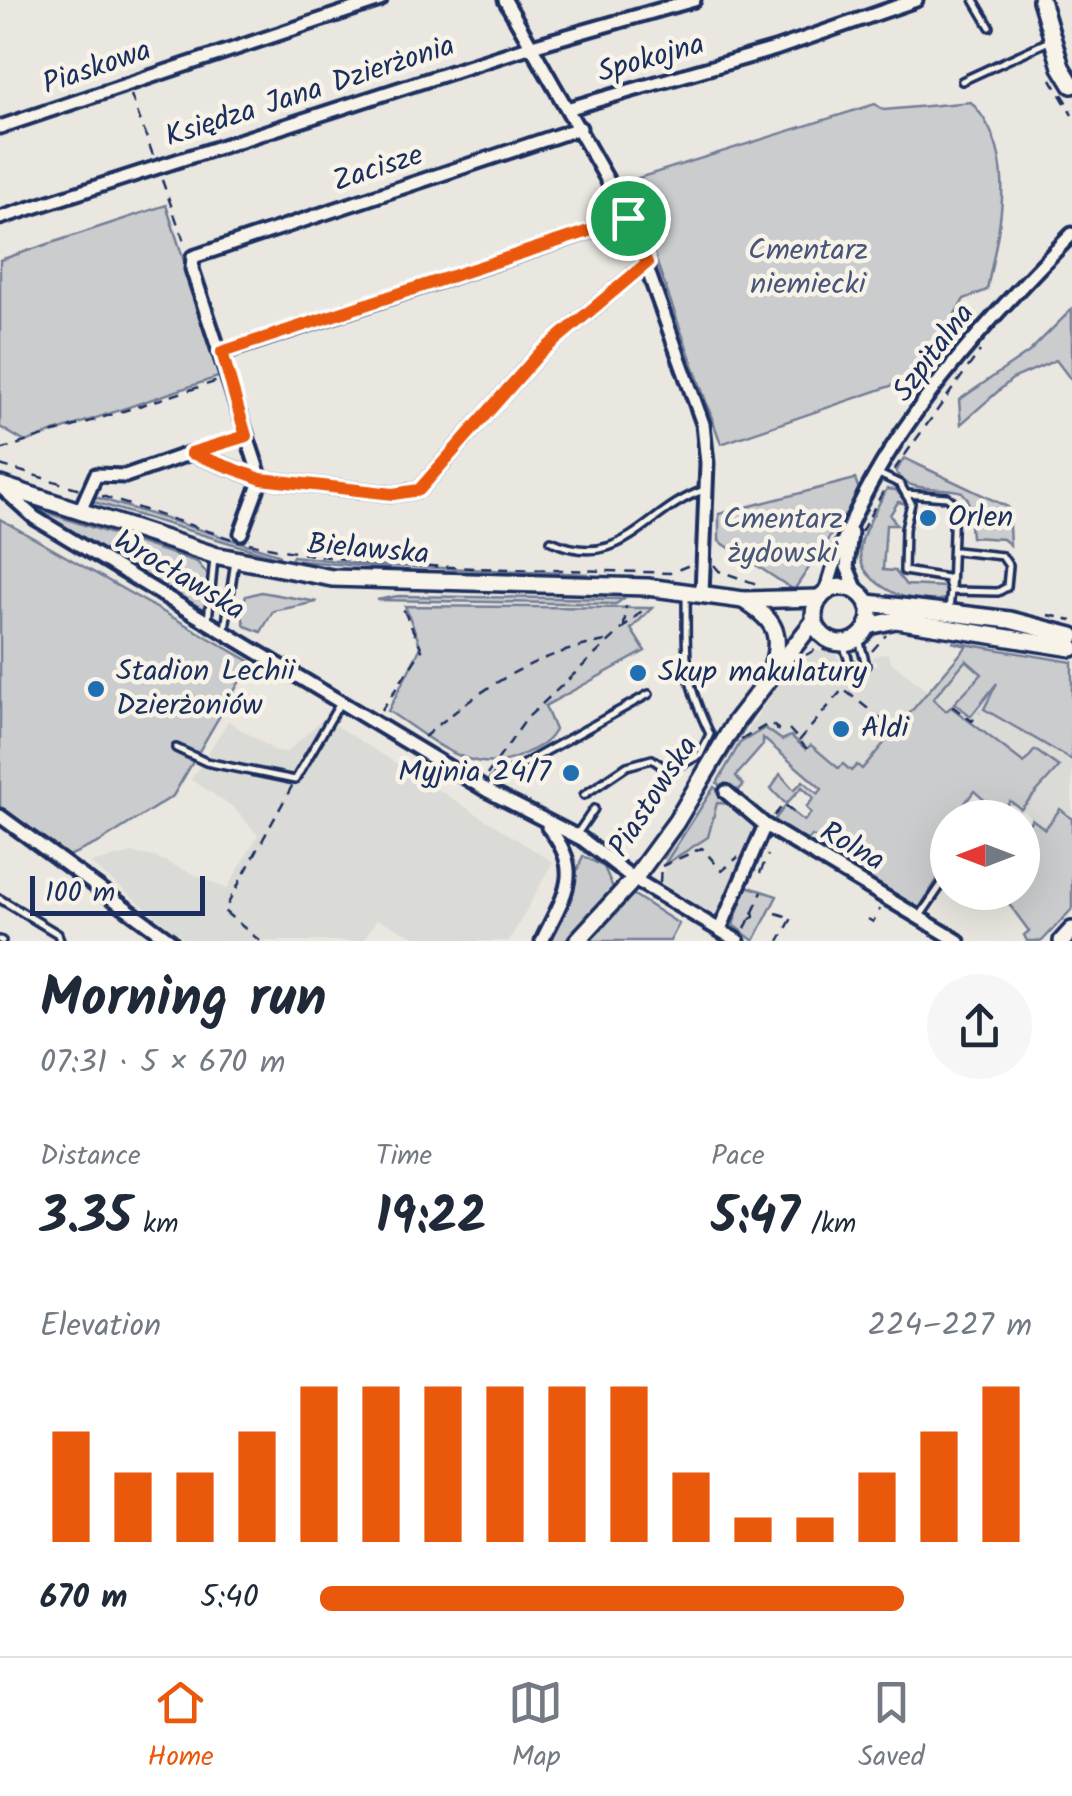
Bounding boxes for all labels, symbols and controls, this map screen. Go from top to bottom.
street label: Spokojna [592,21,710,97]
street label: Księdza Jana Dzierżonia [159,22,461,162]
street label: Piaskowa [36,27,158,109]
street label: Zacisze [327,132,429,206]
pin [586,176,671,261]
icon: arrive [601,191,656,246]
park label: Cmentarz niemiecki [748,227,868,309]
street label: Szpitalna [881,293,987,413]
place label: Orlen [948,494,1013,542]
park label: Cmentarz żydowski [723,496,843,578]
marker: Orlen [917,507,939,529]
street label: Wrocławska [104,518,254,634]
street label: Bielawska [305,521,431,579]
place label: Stadion Lechii Dzierżoniów [116,648,297,730]
place label: Skup makulatury [658,649,868,697]
marker: Skup makulatury [627,662,649,684]
marker: Stadion Lechii Dzierżoniów [85,678,107,700]
place label: Aldi [861,705,911,753]
marker: Aldi [830,718,852,740]
street label: Piastowska [597,727,711,867]
place label: Myjnia 24/7 [398,749,552,797]
marker: Myjnia 24/7 [560,762,582,784]
north arrow [930,800,1040,910]
map controls [930,800,1040,910]
street label: Rolna [810,809,894,885]
scale bar [30,871,205,916]
text: 100 m [45,871,115,916]
text: Morning run [40,957,327,1044]
button: share [927,974,1032,1079]
text: 07:31 · 5 × 670 m [40,1038,286,1089]
text: Distance [40,1134,141,1179]
text: Time [376,1134,432,1179]
text: Pace [711,1134,765,1179]
text: 3.35 [40,1179,132,1259]
text: 19:22 [376,1179,487,1259]
text: 5:47 [711,1179,800,1259]
text: km [132,1202,179,1247]
text: /km [800,1202,856,1247]
text: Elevation [40,1301,161,1352]
text: 224–227 m [867,1301,1032,1352]
text: 670 m [40,1573,127,1624]
text: 5:40 [200,1573,259,1624]
tab: Home [147,1675,214,1780]
tab: Map [508,1675,563,1780]
tab: Saved [858,1675,925,1780]

